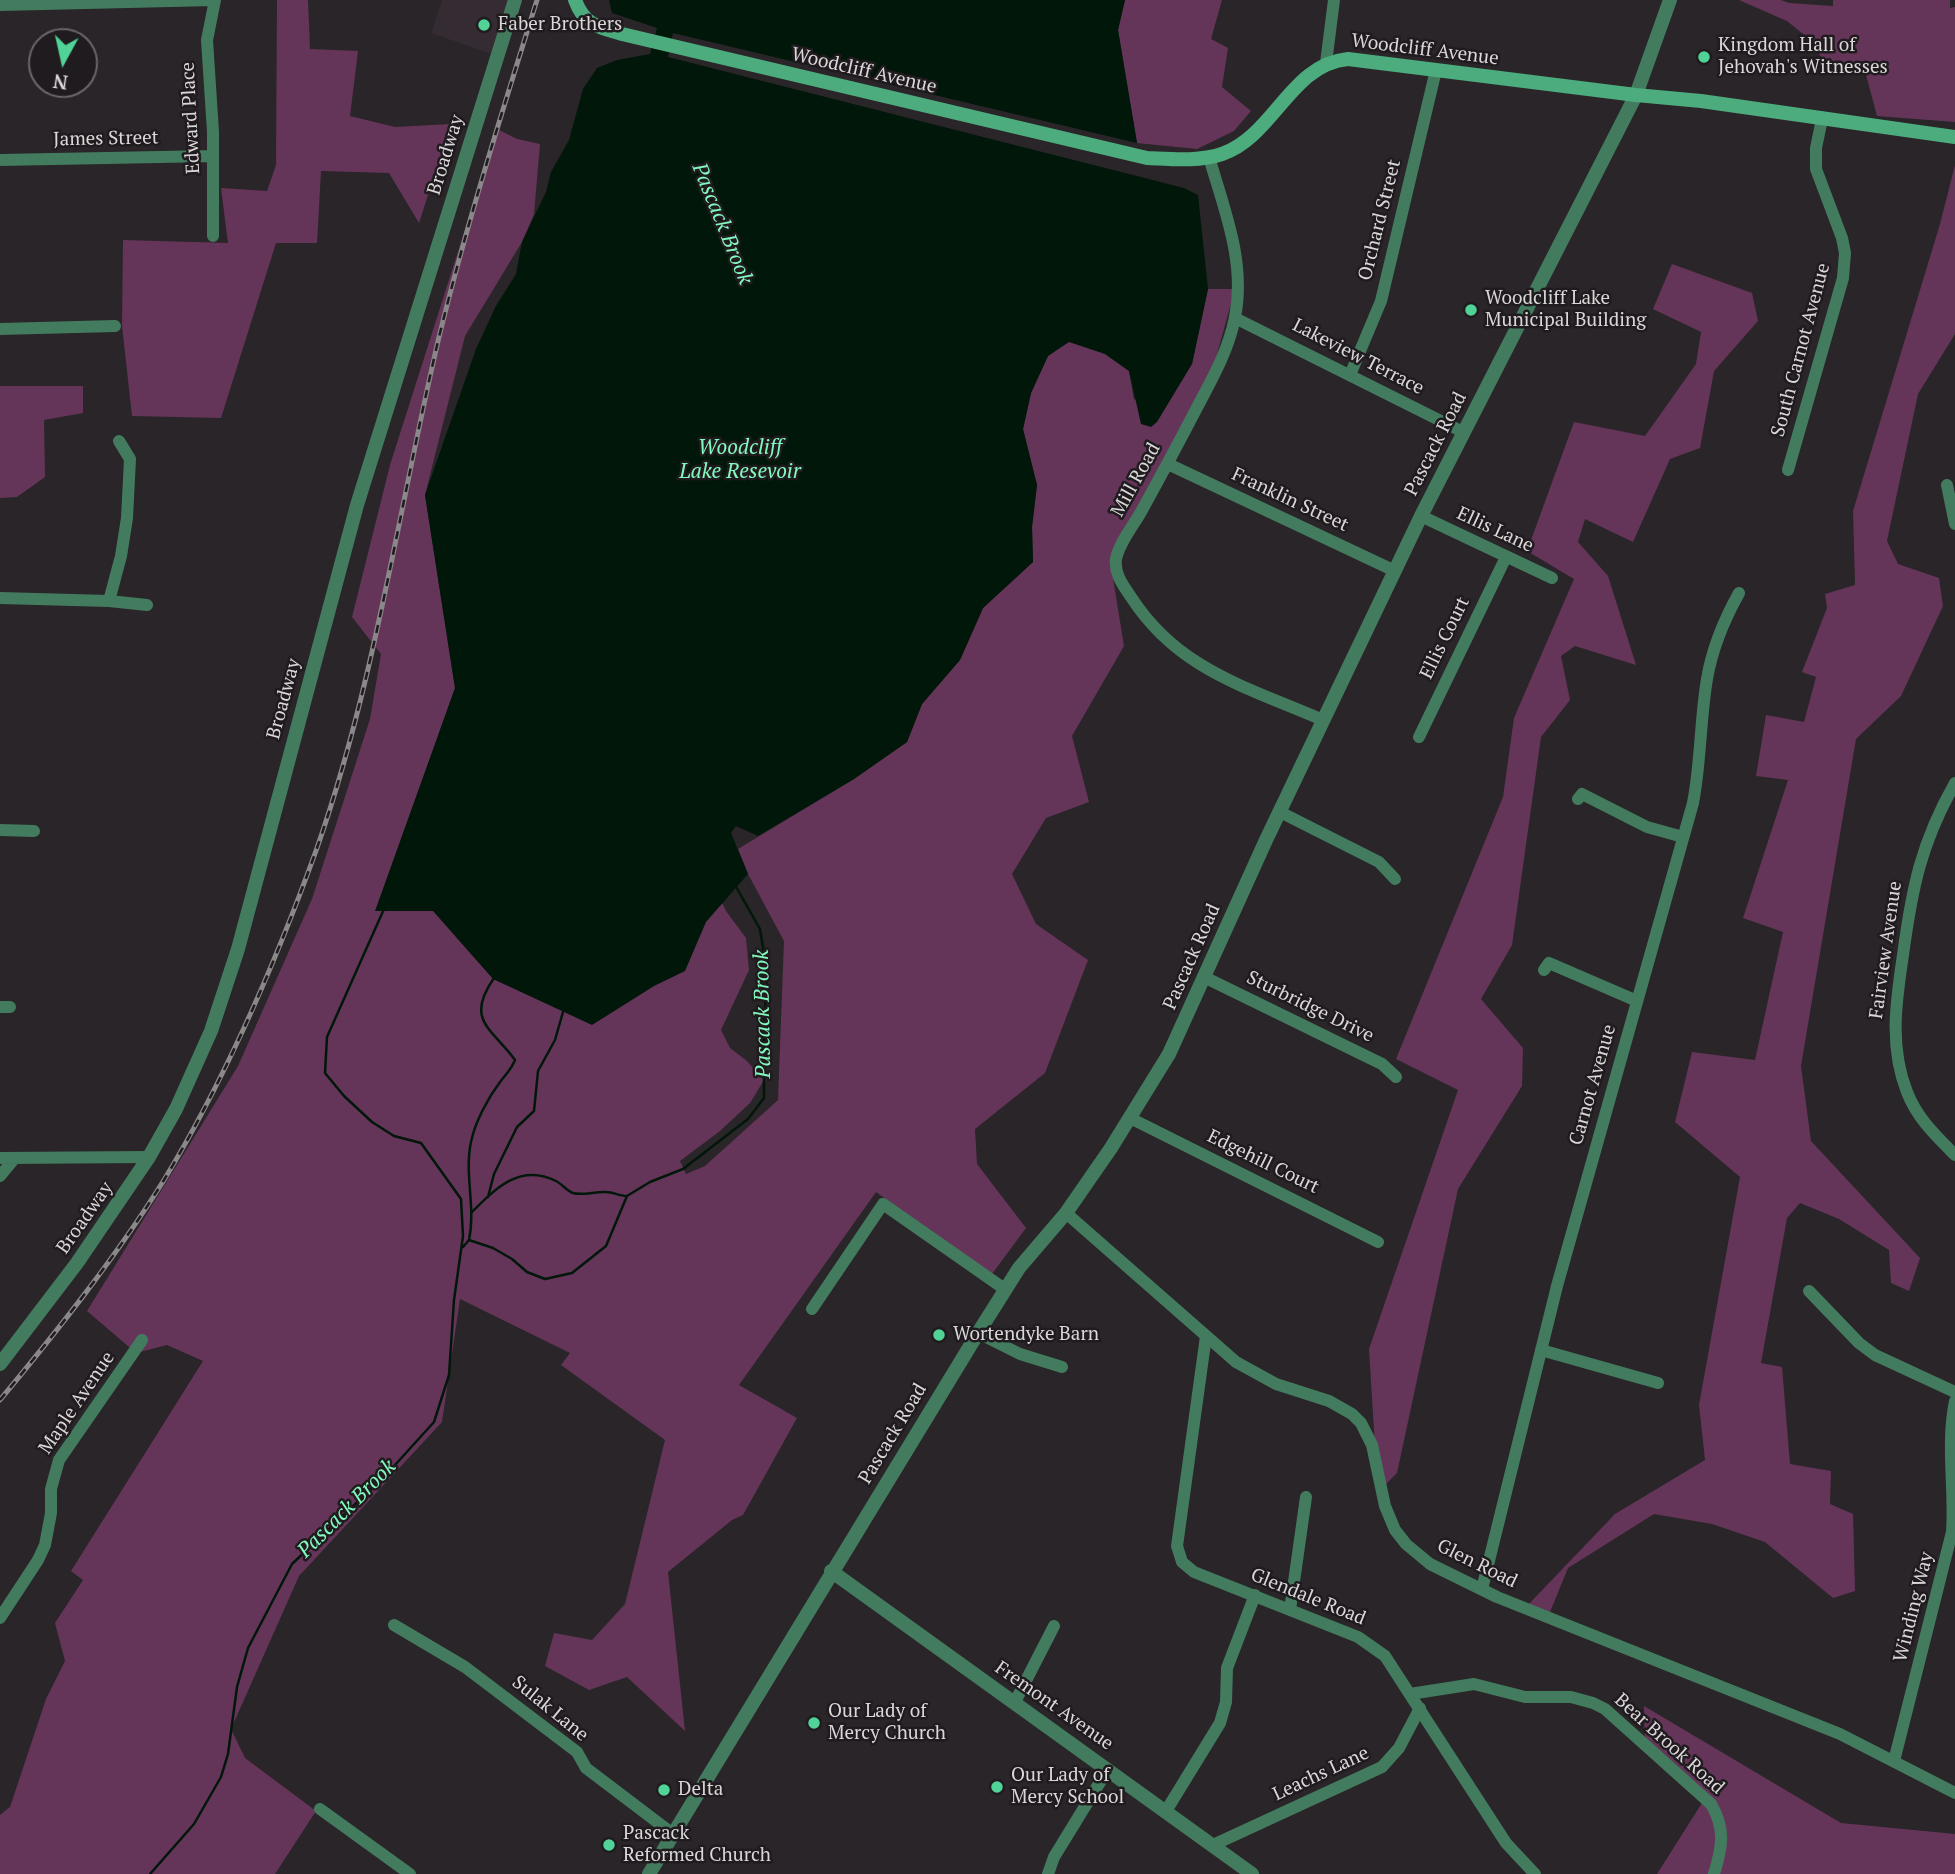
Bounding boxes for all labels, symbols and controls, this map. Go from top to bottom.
place label: Faber Brothers [498,14,622,36]
marker: Faber Brothers [476,17,492,33]
north arrow [28,28,98,98]
street label: Woodcliff Avenue [1350,30,1500,70]
place label: Kingdom Hall of Jehovah's Witnesses [1718,35,1888,79]
street label: Woodcliff Avenue [789,43,939,99]
marker: Kingdom Hall of Jehovah's Witnesses [1696,49,1712,65]
street label: Edward Place [177,61,205,175]
text: N [51,69,69,96]
street label: Broadway [423,112,469,198]
street label: James Street [53,127,159,151]
street label: Orchard Street [1354,157,1406,283]
water label: Pascack Brook [686,160,758,288]
street label: South Carnot Avenue [1767,261,1835,439]
place label: Woodcliff Lake Municipal Building [1485,288,1646,332]
marker: Woodcliff Lake Municipal Building [1463,302,1479,318]
street label: Lakeview Terrace [1288,314,1428,400]
street label: Pascack Road [1400,388,1472,500]
water label: Woodcliff Lake Resevoir [679,435,801,485]
street label: Mill Road [1106,439,1166,521]
street label: Franklin Street [1228,463,1352,537]
street label: Ellis Lane [1453,502,1537,558]
street label: Ellis Court [1415,593,1475,683]
street label: Broadway [262,656,306,742]
street label: Fairview Avenue [1865,880,1907,1020]
street label: Pascack Road [1159,901,1225,1013]
water label: Pascack Brook [749,949,777,1079]
street label: Sturbridge Drive [1243,966,1377,1048]
street label: Carnot Avenue [1565,1022,1621,1148]
street label: Edgehill Court [1203,1125,1323,1199]
street label: Broadway [52,1178,118,1258]
place label: Wortendyke Barn [953,1324,1099,1346]
marker: Wortendyke Barn [931,1327,947,1343]
street label: Maple Avenue [34,1347,120,1459]
street label: Pascack Road [854,1380,932,1488]
water label: Pascack Brook [293,1455,401,1563]
street label: Glen Road [1433,1535,1521,1593]
street label: Winding Way [1889,1550,1939,1664]
street label: Glendale Road [1247,1564,1369,1630]
street label: Fremont Avenue [990,1657,1118,1755]
street label: Sulak Lane [507,1671,593,1747]
street label: Bear Brook Road [1610,1689,1728,1799]
place label: Our Lady of Mercy Church [828,1701,946,1745]
marker: Our Lady of Mercy Church [806,1715,822,1731]
street label: Leachs Lane [1269,1742,1373,1806]
place label: Our Lady of Mercy School [1011,1765,1124,1809]
place label: Delta [678,1779,723,1801]
marker: Our Lady of Mercy School [989,1779,1005,1795]
marker: Delta [656,1782,672,1798]
place label: Pascack Reformed Church [623,1823,771,1867]
marker: Pascack Reformed Church [601,1837,617,1853]

